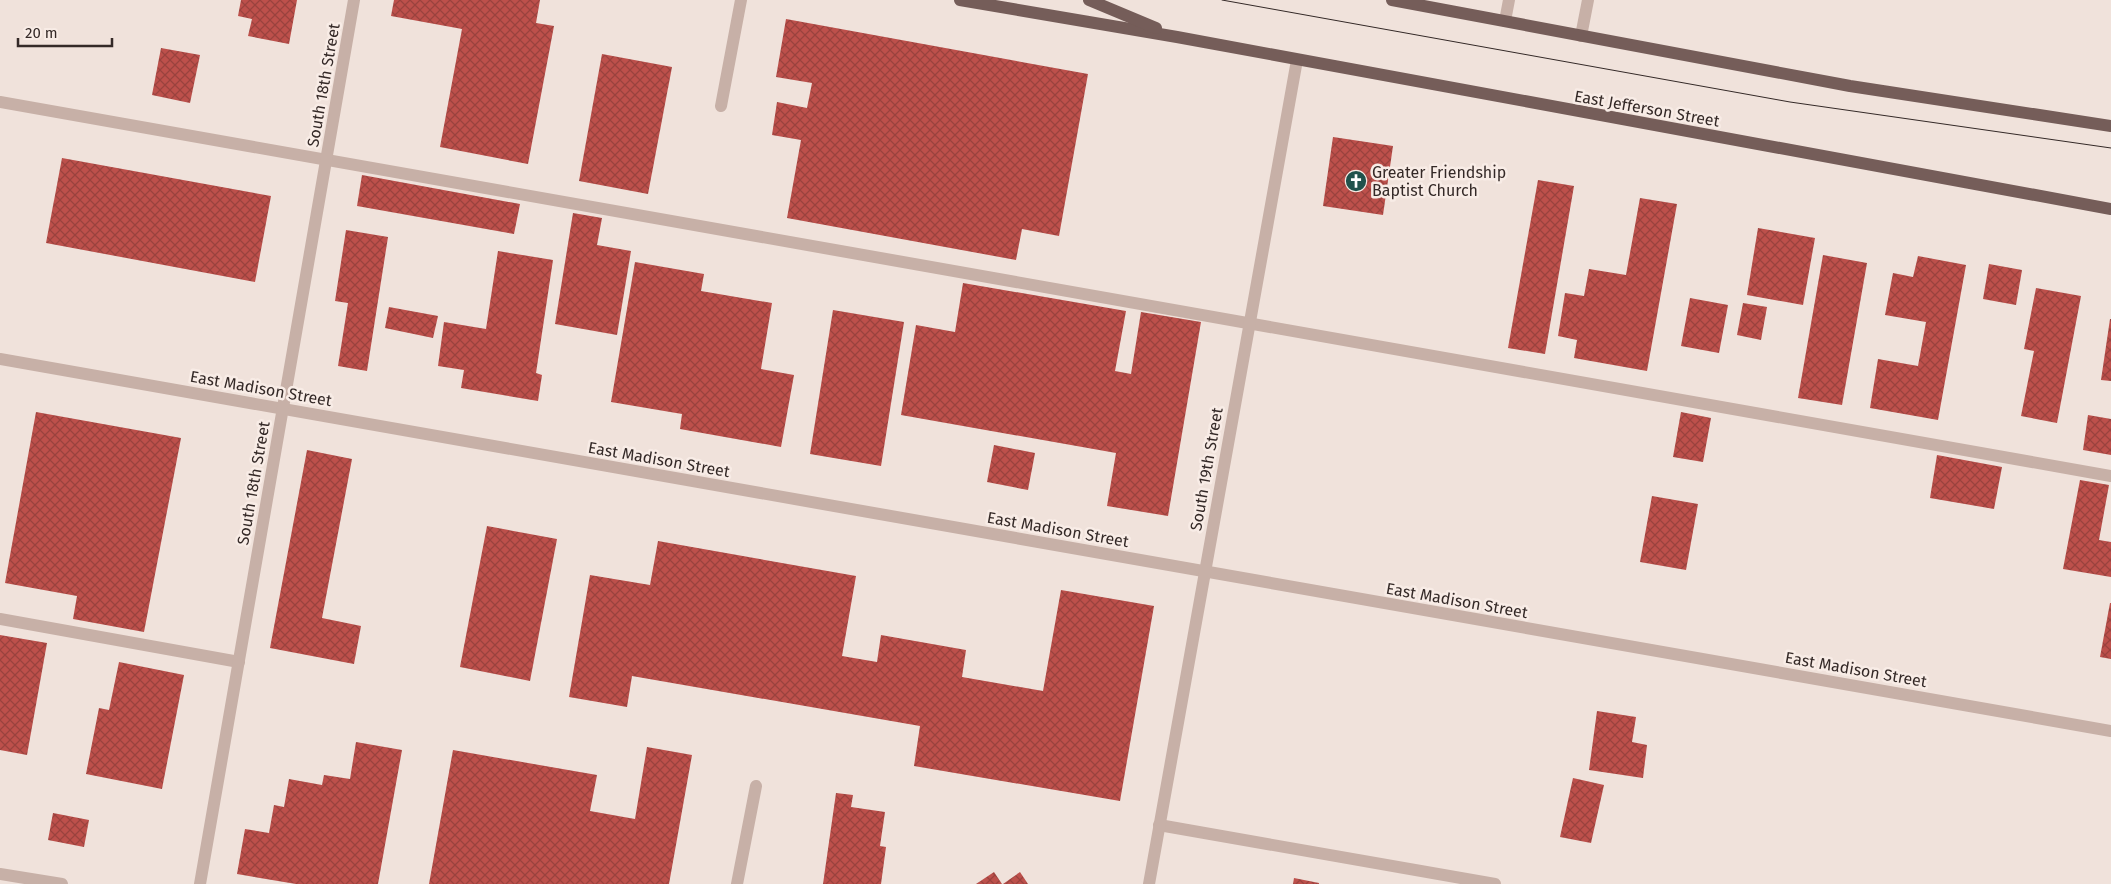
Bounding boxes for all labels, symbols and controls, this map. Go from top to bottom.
scale bar [18,15,111,47]
street label: South 18th Street [303,22,344,148]
text: 20 m [25,24,58,42]
street label: East Jefferson Street [1573,86,1721,131]
place label: Greater Friendship Baptist Church [1372,163,1506,200]
church icon: Greater Friendship Baptist Church [1344,169,1368,193]
street label: East Madison Street [189,367,333,410]
street label: South 19th Street [1186,406,1227,532]
street label: South 18th Street [233,420,274,546]
street label: East Madison Street [587,438,731,481]
street label: East Madison Street [986,508,1130,551]
street label: East Madison Street [1385,579,1529,622]
street label: East Madison Street [1784,648,1928,691]

